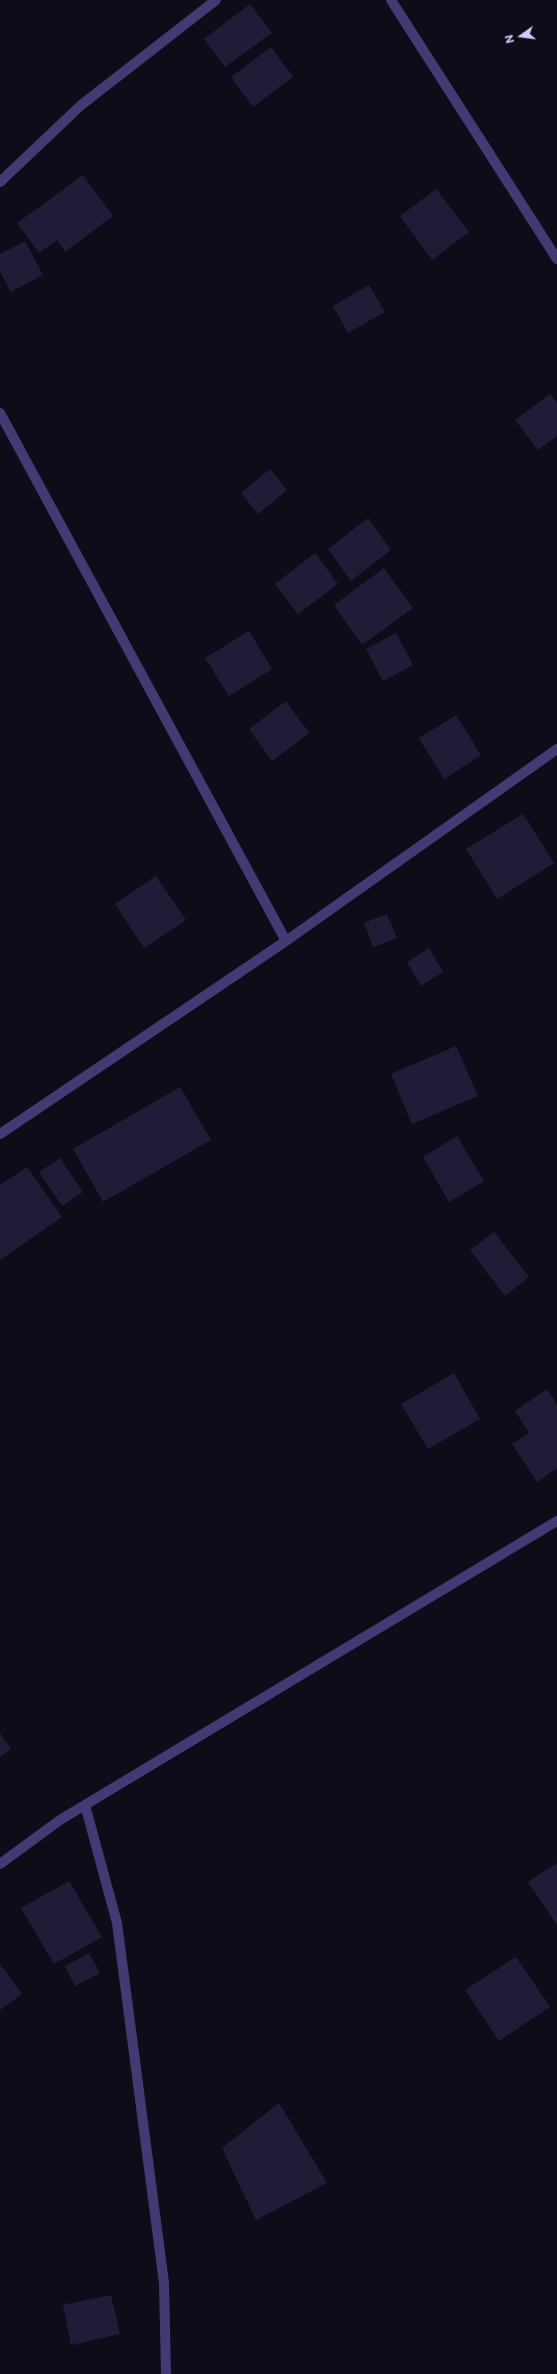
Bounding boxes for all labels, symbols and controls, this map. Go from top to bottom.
north arrow [501,16,541,56]
text: N [502,33,516,45]

